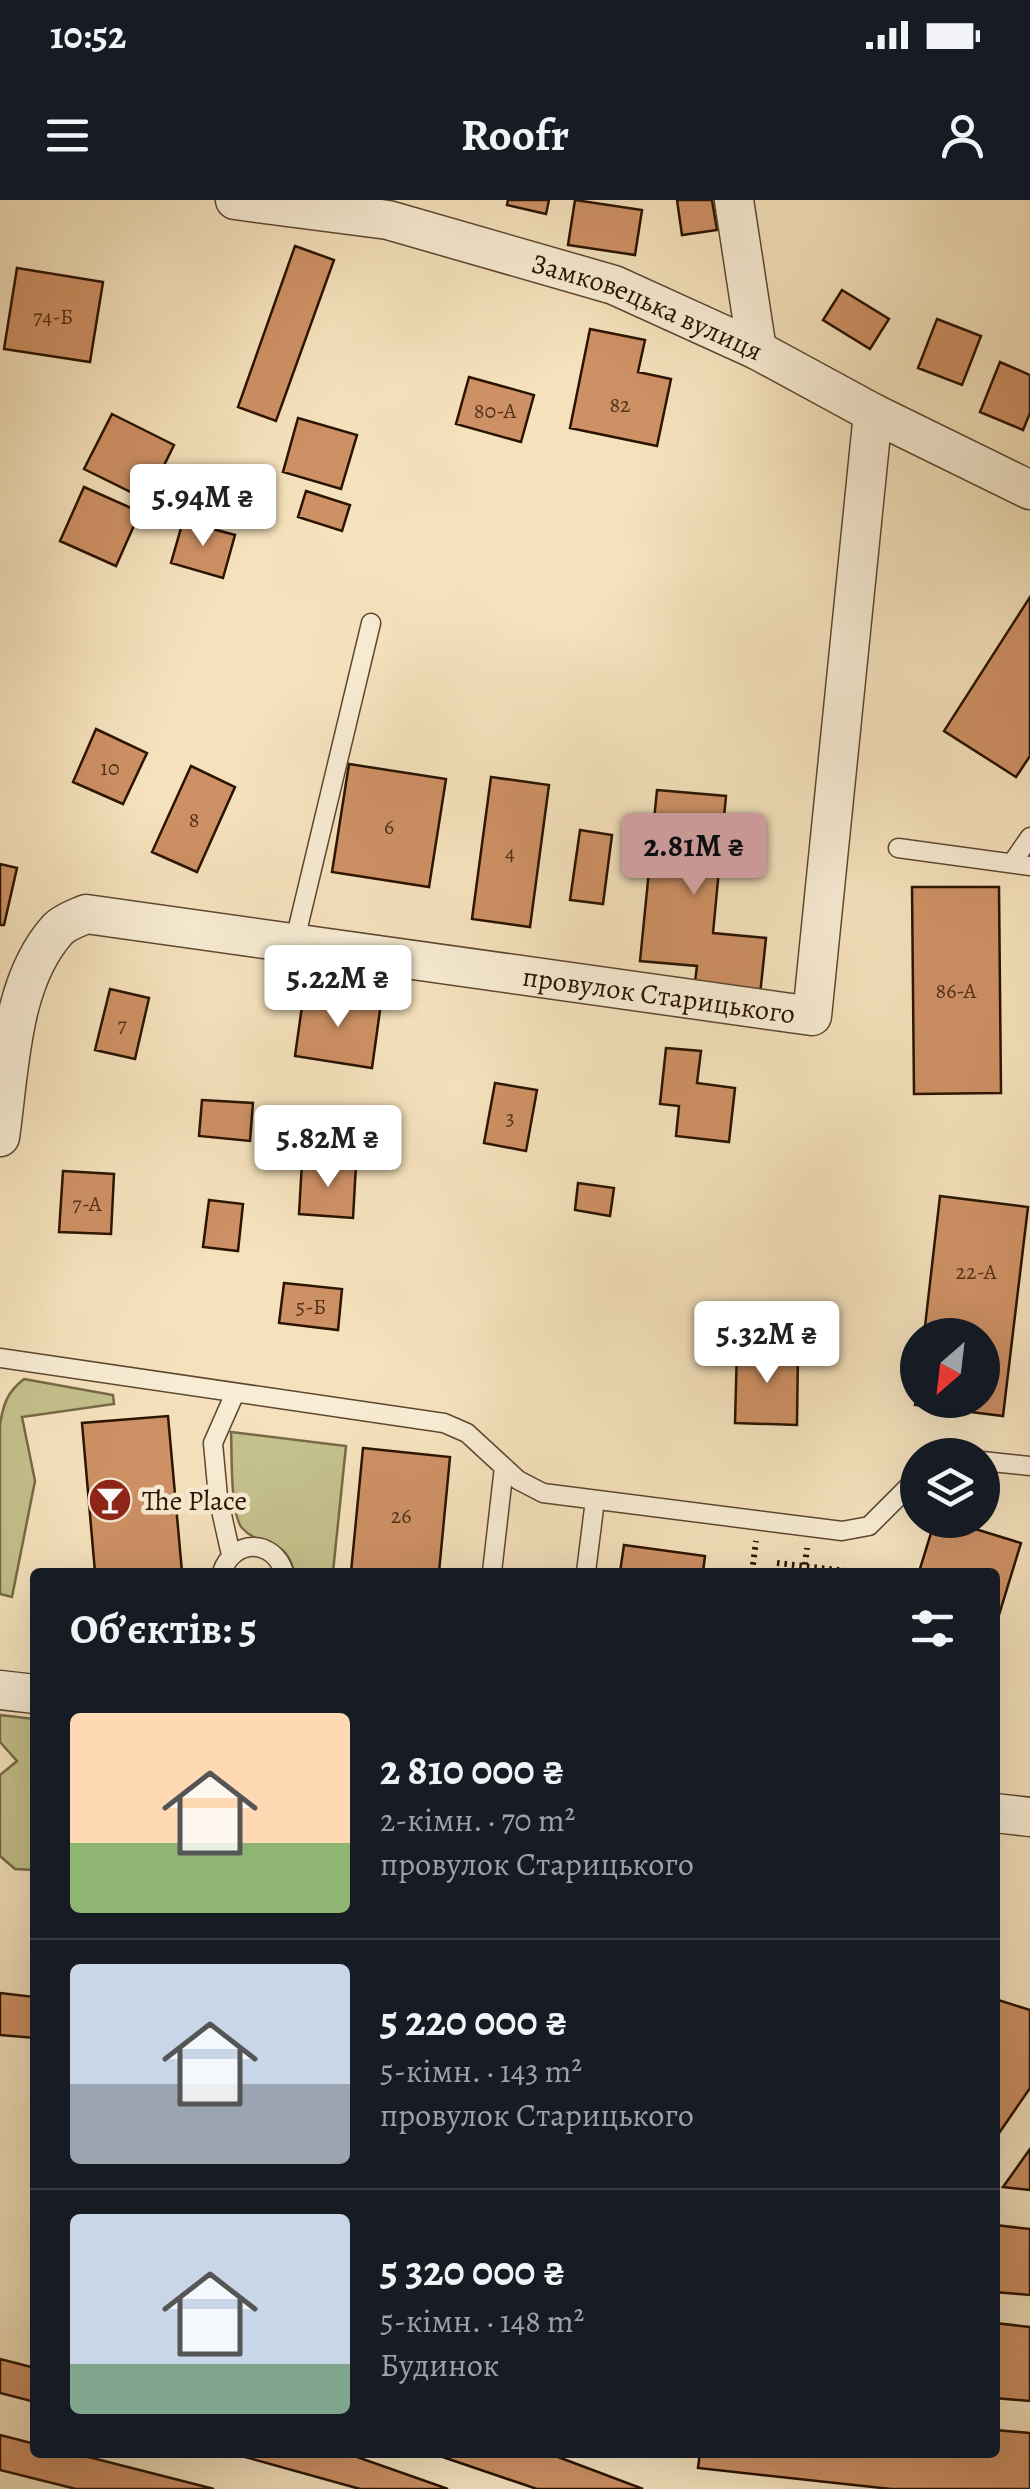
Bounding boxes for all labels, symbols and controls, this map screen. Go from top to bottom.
text: 10:52 [50,9,126,61]
text: Roofr [461,104,569,166]
icon: menu [40,108,95,163]
icon: person [935,108,990,163]
street label: Замковецька вулиця [527,244,769,370]
house number: 74-Б [33,302,73,332]
house number: 82 [609,390,631,420]
house number: 80-А [474,396,517,426]
pin: 5.94M ₴ [111,464,295,549]
text: 5.94M ₴ [152,474,254,518]
house number: 10 [100,753,120,783]
house number: 8 [189,805,199,835]
house number: 6 [384,812,394,842]
pin: 2.81M ₴ [602,813,786,898]
text: 2.81M ₴ [644,823,744,867]
house number: 4 [505,838,515,868]
pin: 5.22M ₴ [246,945,430,1030]
text: 5.22M ₴ [286,955,390,999]
street label: провулок Старицького [520,958,798,1033]
house number: 86-А [936,976,978,1006]
house number: 7 [117,1010,127,1040]
house number: 3 [505,1103,515,1133]
pin: 5.82M ₴ [236,1105,420,1190]
text: 5.82M ₴ [277,1115,379,1159]
house number: 7-А [72,1189,103,1219]
house number: 22-А [955,1257,998,1287]
house number: 5-Б [296,1292,326,1322]
pin: 5.32M ₴ [675,1301,859,1386]
text: 5.32M ₴ [716,1311,818,1355]
north arrow [900,1318,1000,1418]
map controls [900,1318,1000,1538]
button: layers [900,1438,1000,1538]
bar icon: The Place [87,1477,133,1523]
place label: The Place [142,1482,247,1520]
house number: 26 [391,1501,411,1531]
text: Об’єктів: 5 [70,1600,257,1657]
icon: filters [905,1601,960,1656]
text: 2 810 000 ₴ [380,1741,565,1798]
icon: home [150,1753,270,1873]
text: 2-кімн. · 70 m² [380,1798,575,1842]
text: провулок Старицького [380,1842,694,1886]
text: 5 220 000 ₴ [380,1992,568,2049]
icon: home [150,2004,270,2124]
text: 5-кімн. · 143 m² [380,2049,582,2093]
text: провулок Старицького [380,2093,694,2137]
text: 5 320 000 ₴ [380,2242,565,2299]
icon: home [150,2254,270,2374]
text: 5-кімн. · 148 m² [380,2299,584,2343]
text: Будинок [380,2343,499,2387]

